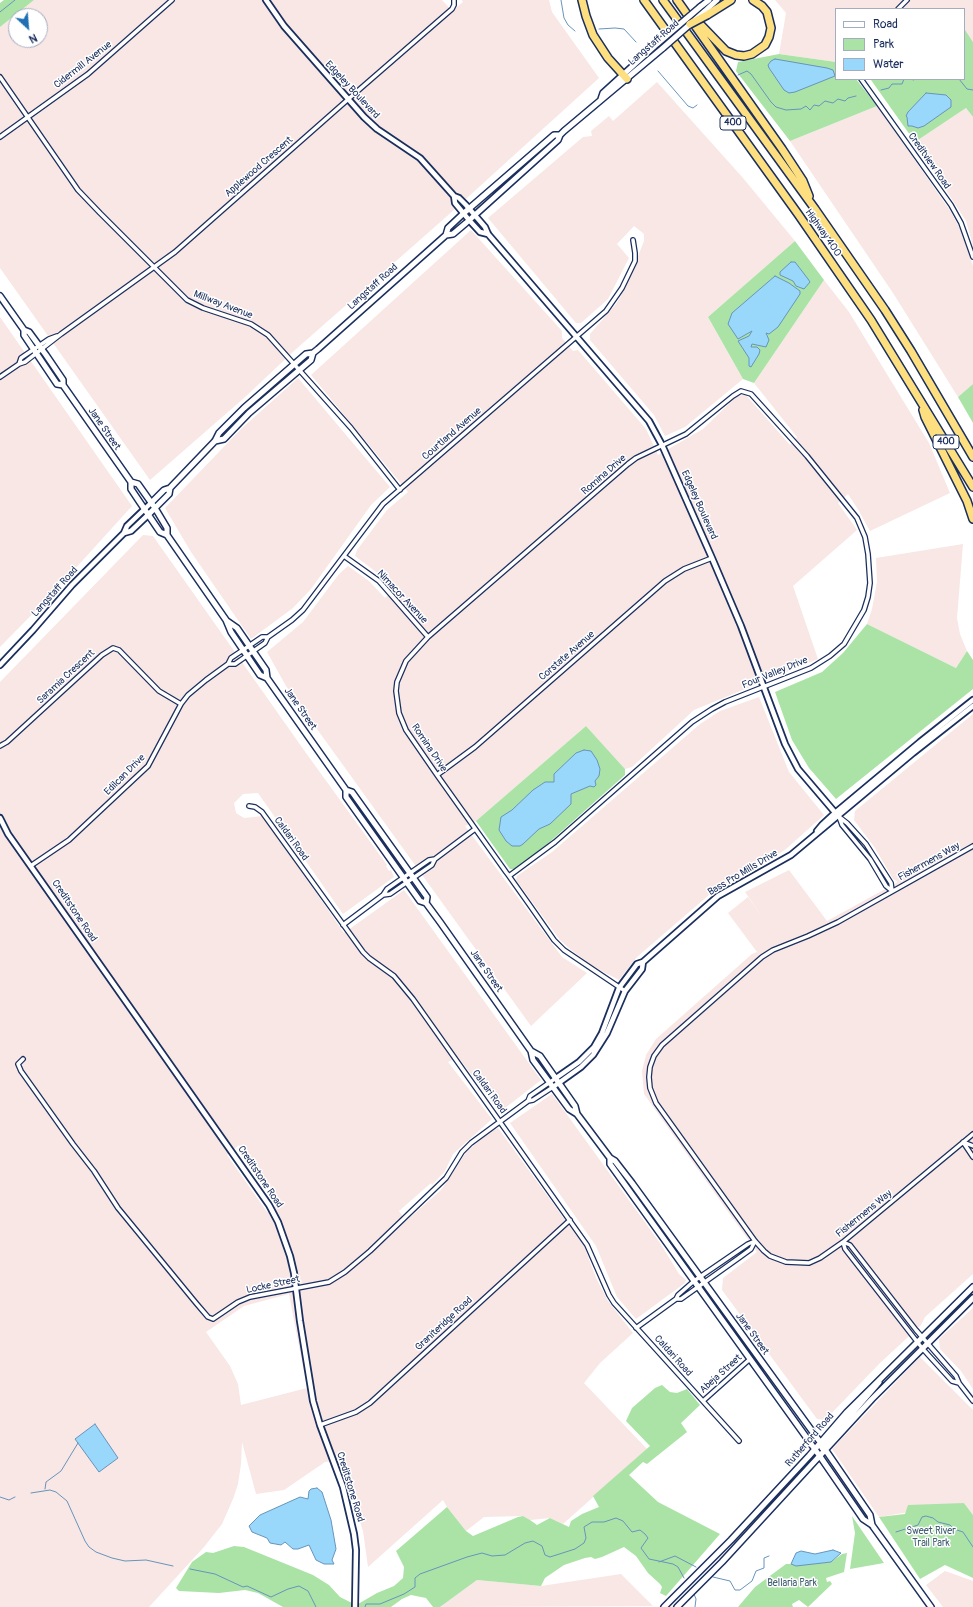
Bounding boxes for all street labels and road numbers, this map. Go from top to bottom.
street label: Langstaff Road [626,18,682,68]
street label: Cidermill Avenue [52,39,114,91]
street label: Edgeley Boulevard [322,59,382,121]
road number: 400 [720,116,746,130]
street label: Creditview Road [905,131,953,191]
street label: Applewood Crescent [223,134,295,200]
street label: Highway 400 [802,207,844,259]
street label: Langstaff Road [345,261,401,313]
street label: Millway Avenue [192,288,254,322]
street label: Jane Street [85,405,123,453]
street label: Courtland Avenue [420,405,484,463]
road number: 400 [933,435,959,449]
street label: Romina Drive [579,452,629,498]
street label: Edgeley Boulevard [678,469,720,541]
street label: Langstaff Road [29,564,81,620]
street label: Nimacor Avenue [374,568,430,626]
street label: Corstate Avenue [537,629,597,683]
street label: Saramia Crescent [35,647,97,707]
street label: Four Valley Drive [740,654,810,692]
street label: Jane Street [281,685,319,733]
street label: Romina Drive [409,722,449,774]
street label: Edilcan Drive [102,752,148,798]
street label: Caldari Road [271,815,311,863]
street label: Fishermens Way [896,840,962,884]
street label: Bass Pro Mills Drive [706,847,780,899]
street label: Creditstone Road [49,878,99,944]
street label: Jane Street [467,947,505,995]
street label: Caldari Road [469,1068,509,1116]
street label: Creditstone Road [235,1144,285,1210]
street label: Fishermens Way [834,1188,894,1240]
street label: Locke Street [245,1273,301,1297]
street label: Graniteridge Road [413,1294,475,1354]
street label: Jane Street [733,1311,771,1357]
street label: Caldari Road [651,1333,695,1379]
street label: Abeja Street [697,1352,745,1396]
street label: Rutherford Road [783,1410,837,1470]
street label: Creditstone Road [334,1451,366,1523]

